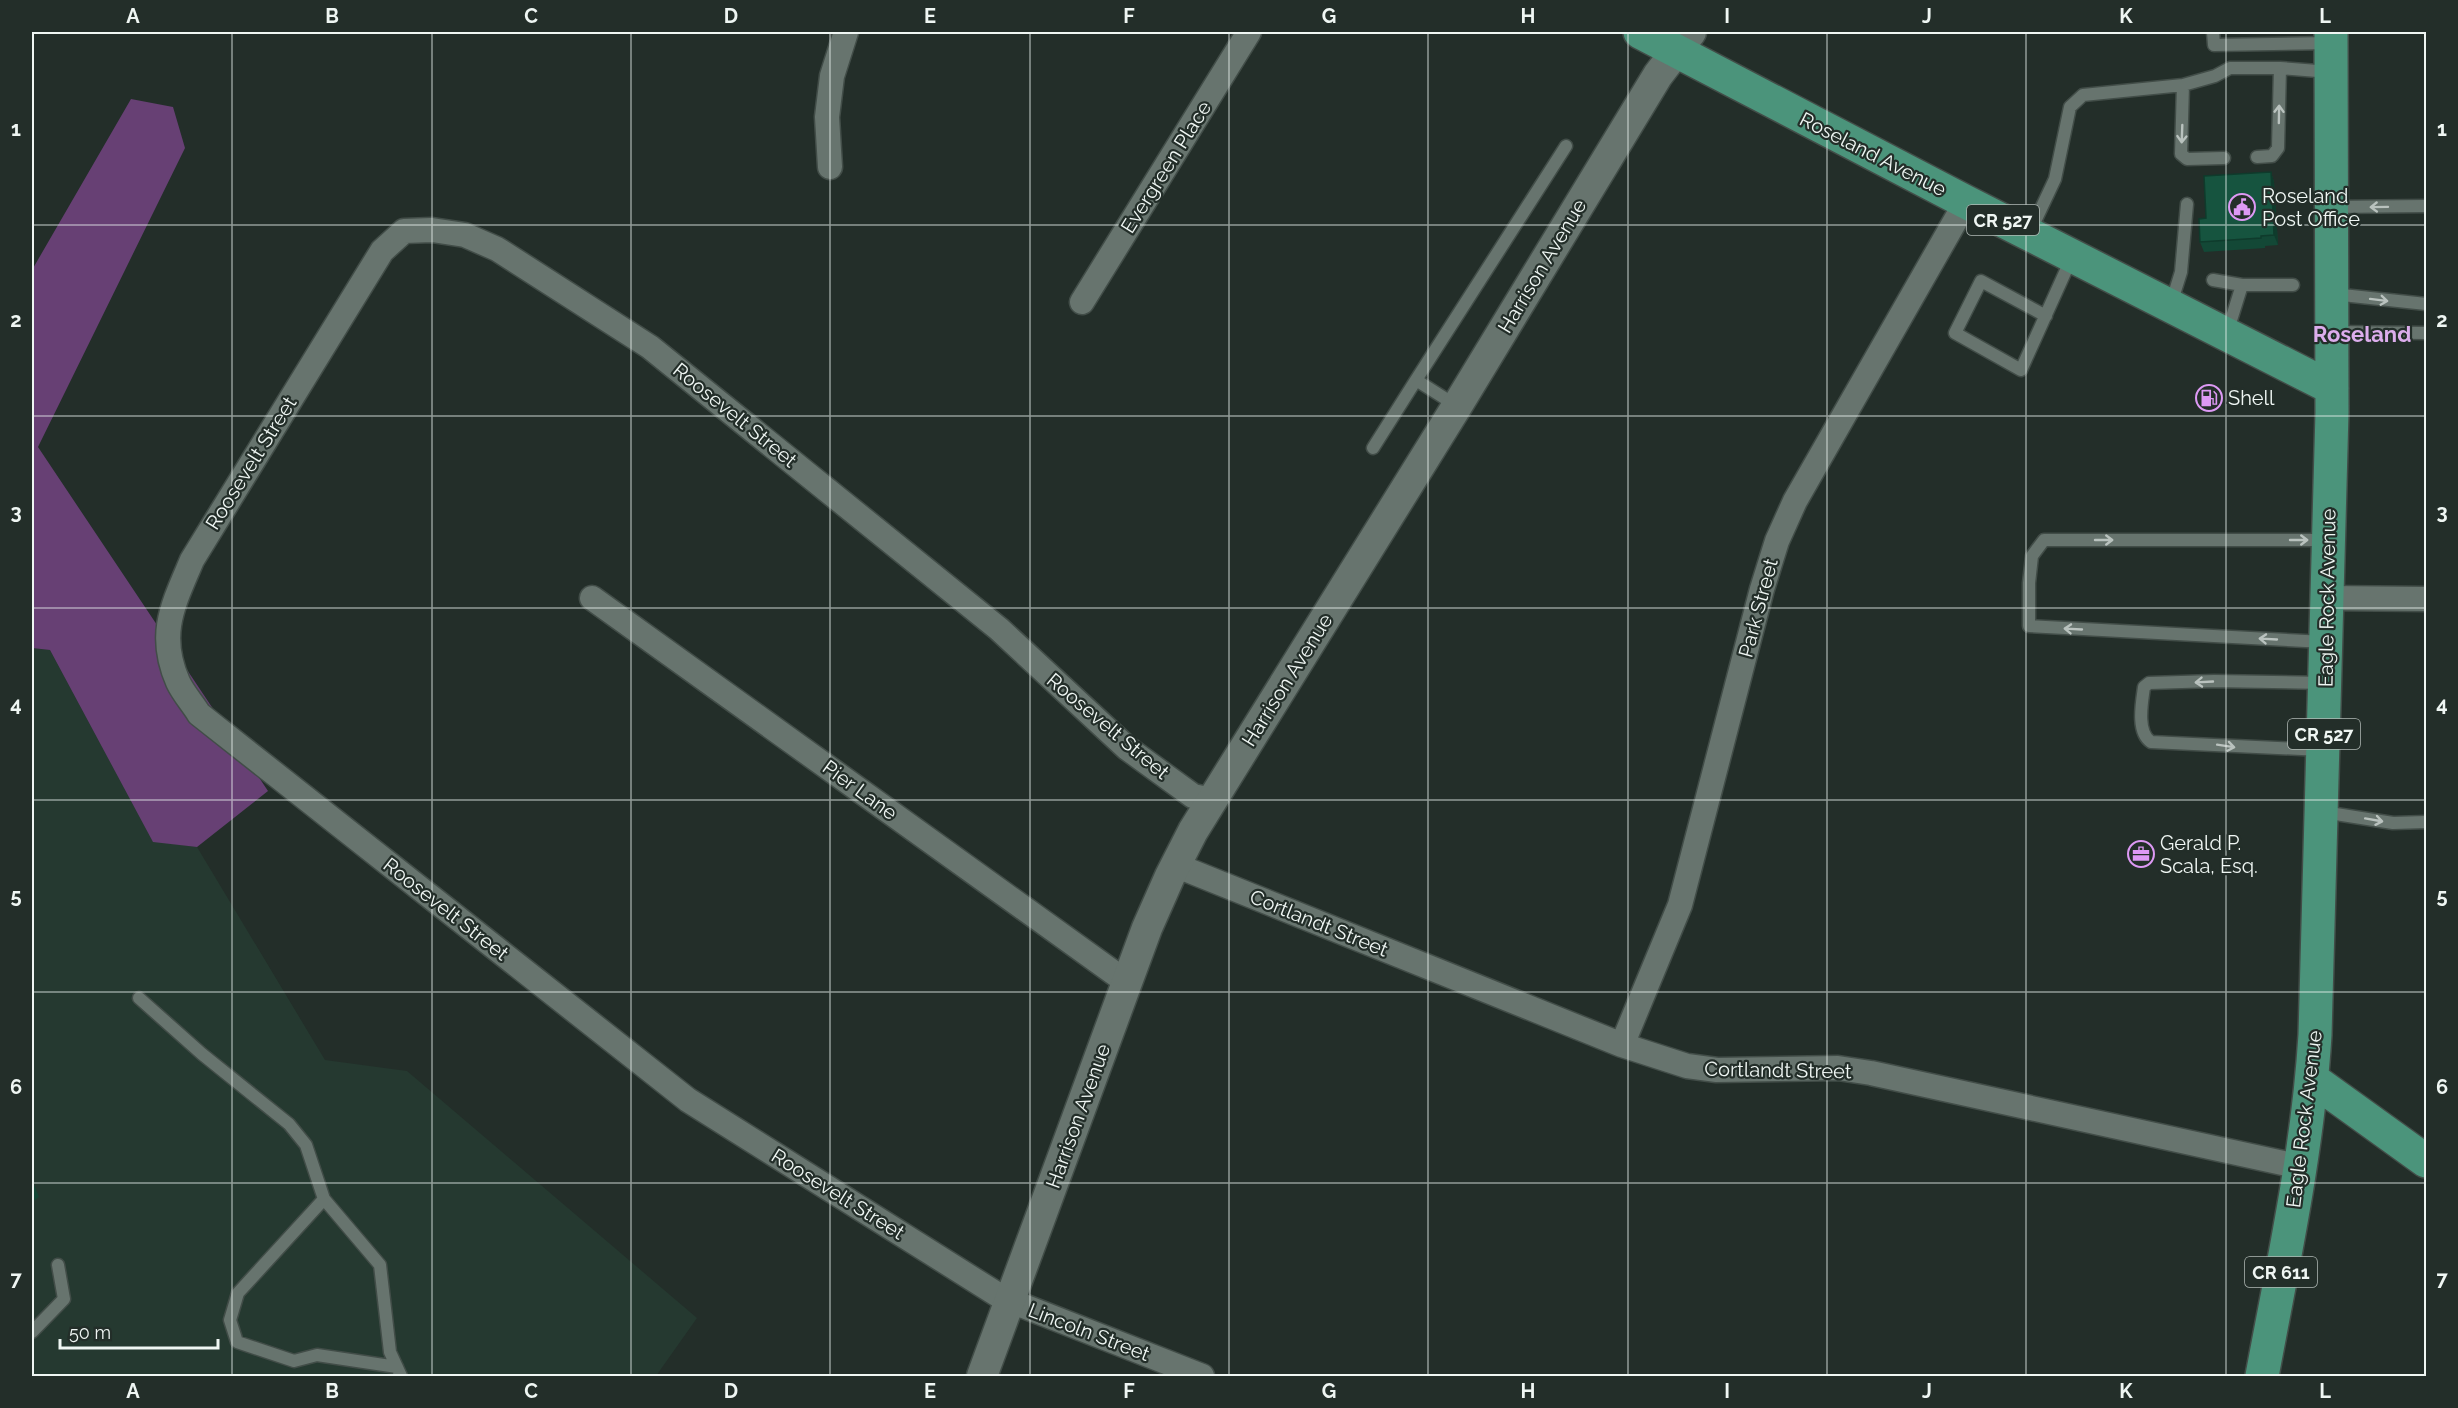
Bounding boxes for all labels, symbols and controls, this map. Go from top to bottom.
text: A [126,4,140,28]
text: B [325,4,339,28]
text: C [524,4,538,28]
text: D [724,4,738,28]
text: E [924,4,936,28]
text: F [1123,4,1135,28]
text: G [1322,4,1336,28]
text: H [1521,4,1535,28]
text: I [1724,4,1730,28]
text: J [1922,4,1932,28]
text: K [2119,4,2133,28]
text: L [2319,4,2331,28]
street label: Evergreen Place [1116,96,1216,237]
one-way arrow [2273,105,2285,125]
street label: Roseland Avenue [1796,107,1950,201]
text: 1 [11,117,21,141]
text: 1 [2437,117,2447,141]
one-way arrow [2176,123,2188,143]
place label: Roseland Post Office [2262,184,2360,231]
public building icon: Roseland Post Office [2227,192,2257,222]
street label: Harrison Avenue [1493,195,1592,337]
one-way arrow [2369,201,2389,212]
road number: CR 527 [1967,205,2039,235]
one-way arrow [2369,295,2389,306]
text: 2 [10,308,22,332]
text: 2 [2436,308,2448,332]
district label: Roseland [2313,321,2411,347]
street label: Roosevelt Street [668,358,802,472]
fuel station icon: Shell [2194,383,2224,413]
place label: Shell [2228,386,2275,410]
street label: Roosevelt Street [200,392,302,534]
text: 3 [10,500,22,524]
text: 3 [2436,500,2448,524]
street label: Eagle Rock Avenue [2313,508,2341,687]
one-way arrow [2094,534,2114,546]
one-way arrow [2289,534,2309,546]
street label: Park Street [1733,556,1783,660]
street label: Harrison Avenue [1237,609,1338,751]
one-way arrow [2064,623,2084,634]
one-way arrow [2258,634,2278,645]
street label: Roosevelt Street [1042,668,1174,784]
one-way arrow [2194,676,2214,687]
text: 4 [10,692,22,716]
text: 4 [2436,692,2448,716]
road number: CR 527 [2288,719,2360,749]
one-way arrow [2216,741,2235,752]
street label: Pier Lane [818,755,902,825]
one-way arrow [2364,815,2383,826]
place label: Gerald P. Scala, Esq. [2160,831,2258,878]
office icon: Gerald P. Scala, Esq. [2126,839,2156,869]
street label: Roosevelt Street [379,853,514,966]
text: 5 [10,884,22,908]
street label: Cortlandt Street [1246,884,1392,962]
text: 5 [2436,884,2448,908]
street label: Eagle Rock Avenue [2281,1029,2327,1209]
street label: Harrison Avenue [1041,1040,1115,1191]
street label: Cortlandt Street [1704,1057,1852,1083]
text: 6 [10,1075,22,1099]
text: 6 [2436,1075,2448,1099]
street label: Roosevelt Street [767,1143,909,1245]
road number: CR 611 [2245,1257,2317,1287]
text: 7 [10,1267,22,1291]
text: 7 [2436,1267,2448,1291]
street label: Lincoln Street [1025,1298,1153,1366]
scale bar [60,1312,218,1350]
text: 50 m [69,1322,111,1343]
text: A [126,1379,140,1403]
text: B [325,1379,339,1403]
text: C [524,1379,538,1403]
text: D [724,1379,738,1403]
text: E [924,1379,936,1403]
text: F [1123,1379,1135,1403]
text: G [1322,1379,1336,1403]
text: H [1521,1379,1535,1403]
text: I [1724,1379,1730,1403]
text: J [1922,1379,1932,1403]
text: K [2119,1379,2133,1403]
text: L [2319,1379,2331,1403]

